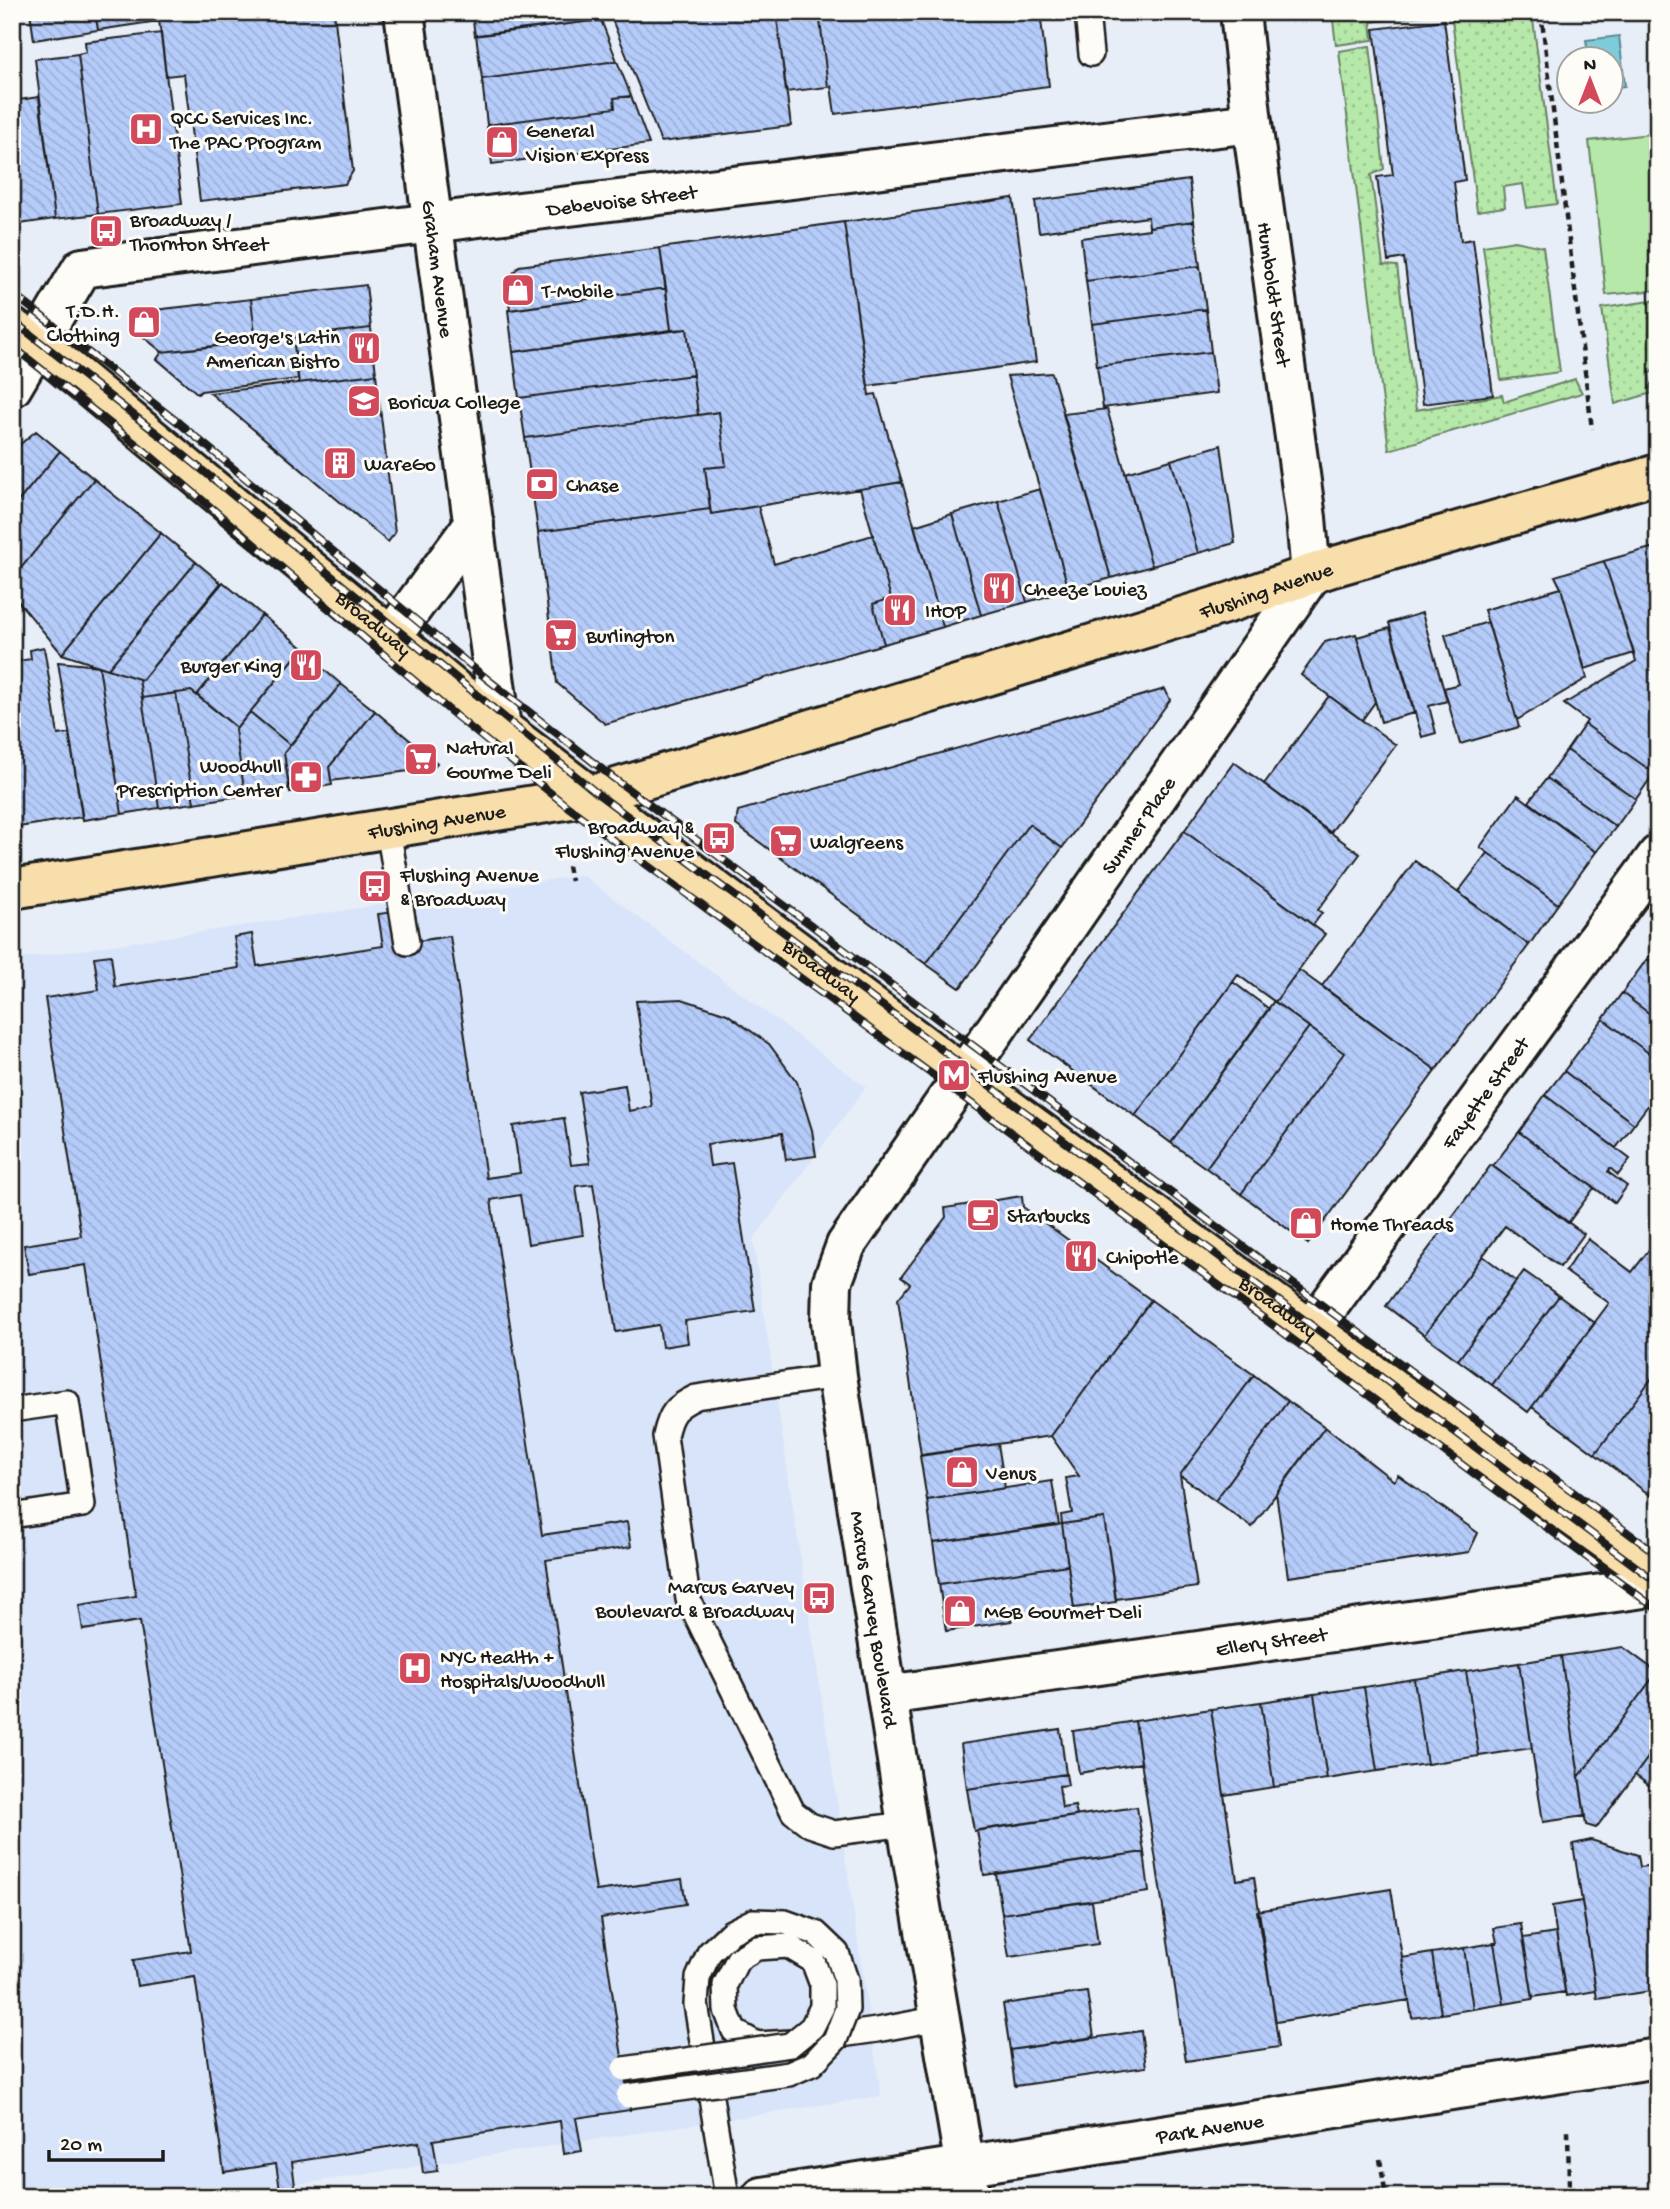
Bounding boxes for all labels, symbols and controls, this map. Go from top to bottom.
north arrow [1554,46,1624,116]
text: N [1584,55,1596,78]
place label: QCC Services Inc. The PAC Program [169,108,321,157]
hospital icon: QCC Services Inc. The PAC Program [127,110,165,148]
place label: General Vision Express [525,121,650,170]
shop icon: General Vision Express [483,123,521,161]
street label: Debevoise Street [544,181,701,225]
street label: Graham Avenue [414,199,457,341]
place label: Broadway / Thornton Street [129,210,271,259]
bus stop icon: Broadway / Thornton Street [87,212,125,250]
street label: Humboldt Street [1249,221,1294,371]
shop icon: T-Mobile [499,271,537,309]
place label: T-Mobile [541,281,614,306]
place label: T.D.H. Clothing [47,301,120,350]
shop icon: T.D.H. Clothing [125,303,163,341]
place label: George's Latin American Bistro [206,327,340,376]
restaurant icon: George's Latin American Bistro [345,329,383,367]
school or university icon: Boricua College [345,382,383,420]
place label: Boricua College [387,392,522,417]
building icon: WareGo [321,444,359,482]
place label: WareGo [364,454,436,479]
bank icon: Chase [523,465,561,503]
place label: Chase [566,475,620,500]
street label: Flushing Avenue [1196,558,1338,627]
restaurant icon: Cheeze Louiez [980,569,1018,607]
place label: Cheeze Louiez [1024,579,1147,604]
street label: Broadway [328,586,415,664]
restaurant icon: IHOP [881,591,919,629]
place label: IHOP [925,601,967,626]
supermarket icon: Burlington [542,616,580,654]
place label: Burlington [585,626,675,651]
restaurant icon: Burger King [287,646,325,684]
place label: Burger King [180,656,282,681]
place label: Natural Gourme Deli [446,738,552,787]
supermarket icon: Natural Gourme Deli [402,740,440,778]
place label: Woodhull Prescription Center [116,756,284,805]
pharmacy icon: Woodhull Prescription Center [287,758,325,796]
street label: Sumner Place [1098,772,1184,881]
street label: Flushing Avenue [366,801,509,848]
place label: Broadway & Flushing Avenue [554,817,695,866]
bus stop icon: Broadway & Flushing Avenue [700,819,738,857]
supermarket icon: Walgreens [767,822,805,860]
place label: Walgreens [810,832,904,857]
place label: Flushing Avenue & Broadway [399,865,540,914]
bus stop icon: Flushing Avenue & Broadway [356,867,394,905]
street label: Broadway [775,935,864,1010]
street label: Fayette Street [1437,1032,1538,1156]
metro station icon: Flushing Avenue [935,1056,973,1094]
place label: Flushing Avenue [977,1066,1118,1091]
cafe icon: Starbucks [964,1196,1002,1234]
shop icon: Home Threads [1287,1204,1325,1242]
place label: Starbucks [1007,1206,1091,1231]
place label: Home Threads [1330,1214,1454,1239]
restaurant icon: Chipotle [1062,1237,1100,1275]
place label: Chipotle [1106,1247,1180,1272]
street label: Broadway [1232,1271,1321,1346]
shop icon: Venus [943,1453,981,1491]
place label: Venus [985,1463,1037,1488]
street label: Marcus Garvey Boulevard [842,1510,901,1731]
place label: Marcus Garvey Boulevard & Broadway [594,1577,794,1626]
bus stop icon: Marcus Garvey Boulevard & Broadway [800,1579,838,1617]
shop icon: MGB Gourmet Deli [941,1592,979,1630]
place label: MGB Gourmet Deli [984,1602,1142,1627]
street label: Ellery Street [1214,1624,1331,1664]
place label: NYC Health + Hospitals/Woodhull [440,1647,605,1696]
hospital icon: NYC Health + Hospitals/Woodhull [396,1649,434,1687]
street label: Park Avenue [1154,2110,1267,2152]
scale bar [49,2118,163,2162]
text: 20 m [60,2134,102,2159]

